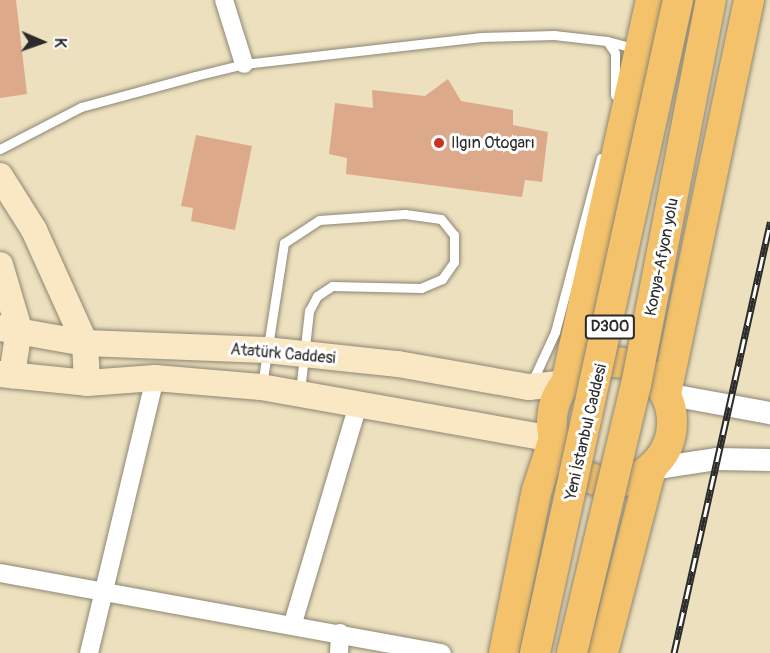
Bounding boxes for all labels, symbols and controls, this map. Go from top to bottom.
north arrow [12,12,72,72]
text: K [50,37,70,48]
place label: Ilgın Otogarı [451,133,535,153]
marker: Ilgın Otogarı [432,136,446,150]
street label: Konya-Afyon yolu [641,196,683,318]
road number: D300 [584,315,636,339]
street label: Atatürk Caddesi [230,340,336,368]
street label: Yeni İstanbul Caddesi [561,362,611,502]

